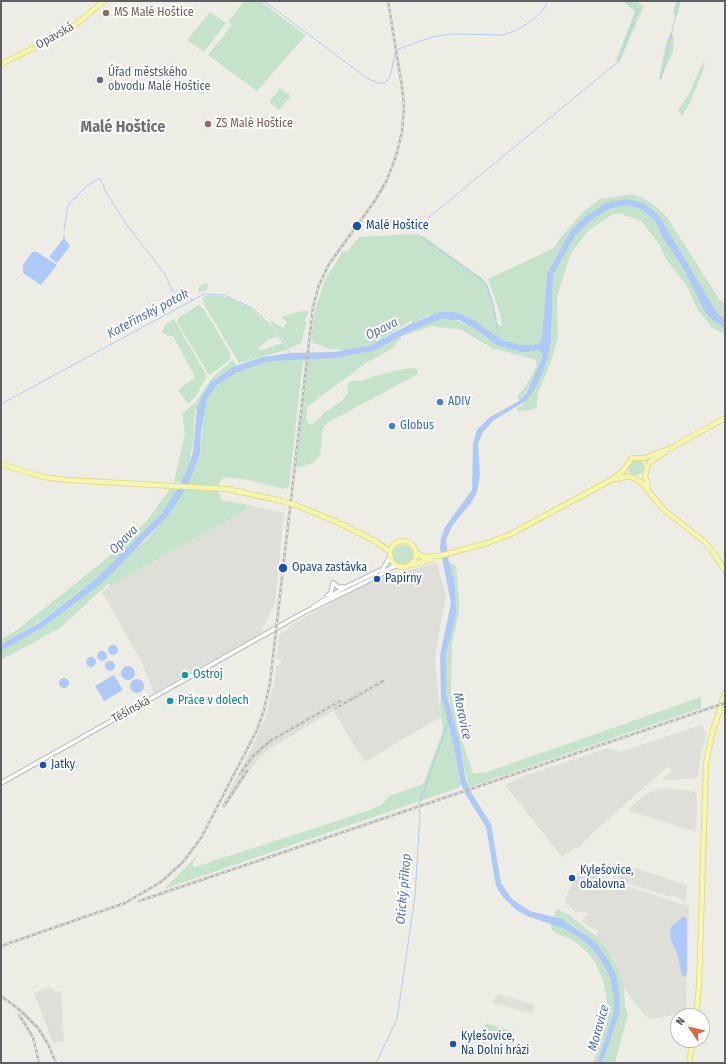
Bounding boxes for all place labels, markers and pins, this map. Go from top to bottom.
place label: MS Malé Hoštice [114,6,194,20]
marker: MS Malé Hoštice [101,8,111,18]
place label: Úřad městského obvodu Malé Hoštice [108,66,210,94]
marker: Úřad městského obvodu Malé Hoštice [95,75,105,85]
place label: ZS Malé Hoštice [216,117,293,131]
marker: ZS Malé Hoštice [203,119,213,129]
place label: Malé Hoštice [366,219,429,233]
marker: Malé Hoštice [351,220,363,232]
place label: ADIV [448,395,471,409]
marker: ADIV [435,397,445,407]
place label: Globus [400,419,434,433]
marker: Globus [387,421,397,431]
place label: Opava zastávka [292,561,367,575]
marker: Opava zastávka [277,562,289,574]
place label: Papírny [385,572,422,586]
marker: Papírny [372,574,382,584]
place label: Ostroj [193,668,223,682]
marker: Ostroj [180,670,190,680]
place label: Práce v dolech [178,694,249,708]
marker: Práce v dolech [165,696,175,706]
place label: Jatky [51,758,75,772]
marker: Jatky [38,760,48,770]
place label: Kylešovice, obalovna [580,864,634,892]
marker: Kylešovice, obalovna [567,873,577,883]
place label: Kylešovice, Na Dolní hrázi [461,1030,529,1058]
marker: Kylešovice, Na Dolní hrázi [448,1039,458,1049]

